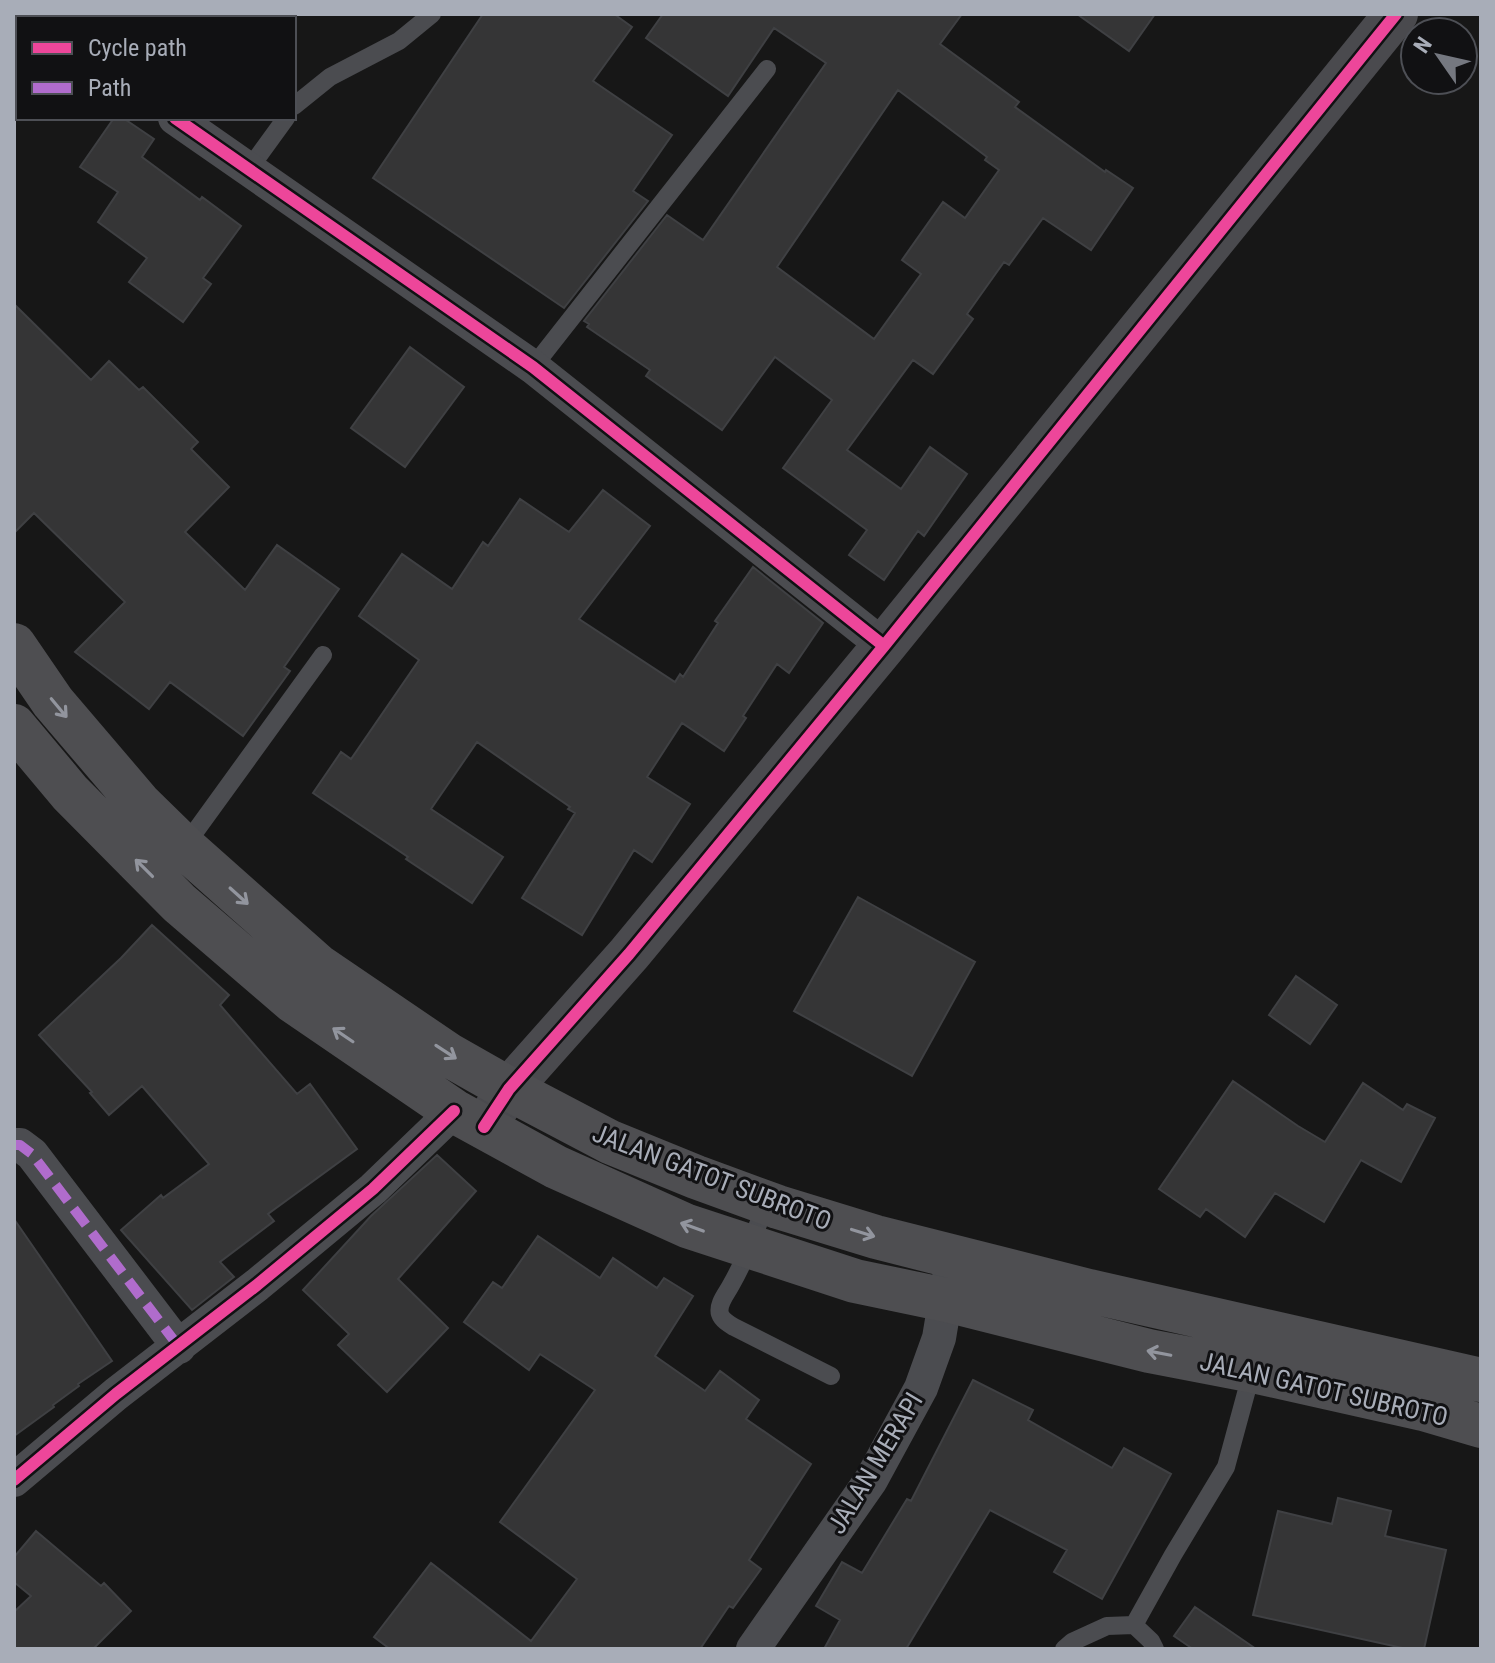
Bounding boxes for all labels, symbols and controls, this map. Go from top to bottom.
legend [16,16,296,120]
north arrow [1399,16,1479,96]
text: N [1409,33,1437,58]
text: Cycle path [88,34,187,62]
text: Path [88,74,131,102]
one-way arrow [50,698,68,718]
one-way arrow [135,858,154,878]
one-way arrow [228,886,248,904]
one-way arrow [333,1027,355,1043]
one-way arrow [434,1044,457,1060]
street label: JALAN GATOT SUBROTO [588,1118,836,1236]
one-way arrow [681,1219,705,1233]
one-way arrow [849,1226,875,1241]
one-way arrow [1147,1344,1173,1359]
street label: JALAN GATOT SUBROTO [1197,1346,1451,1432]
street label: JALAN MERAPI [821,1387,929,1539]

